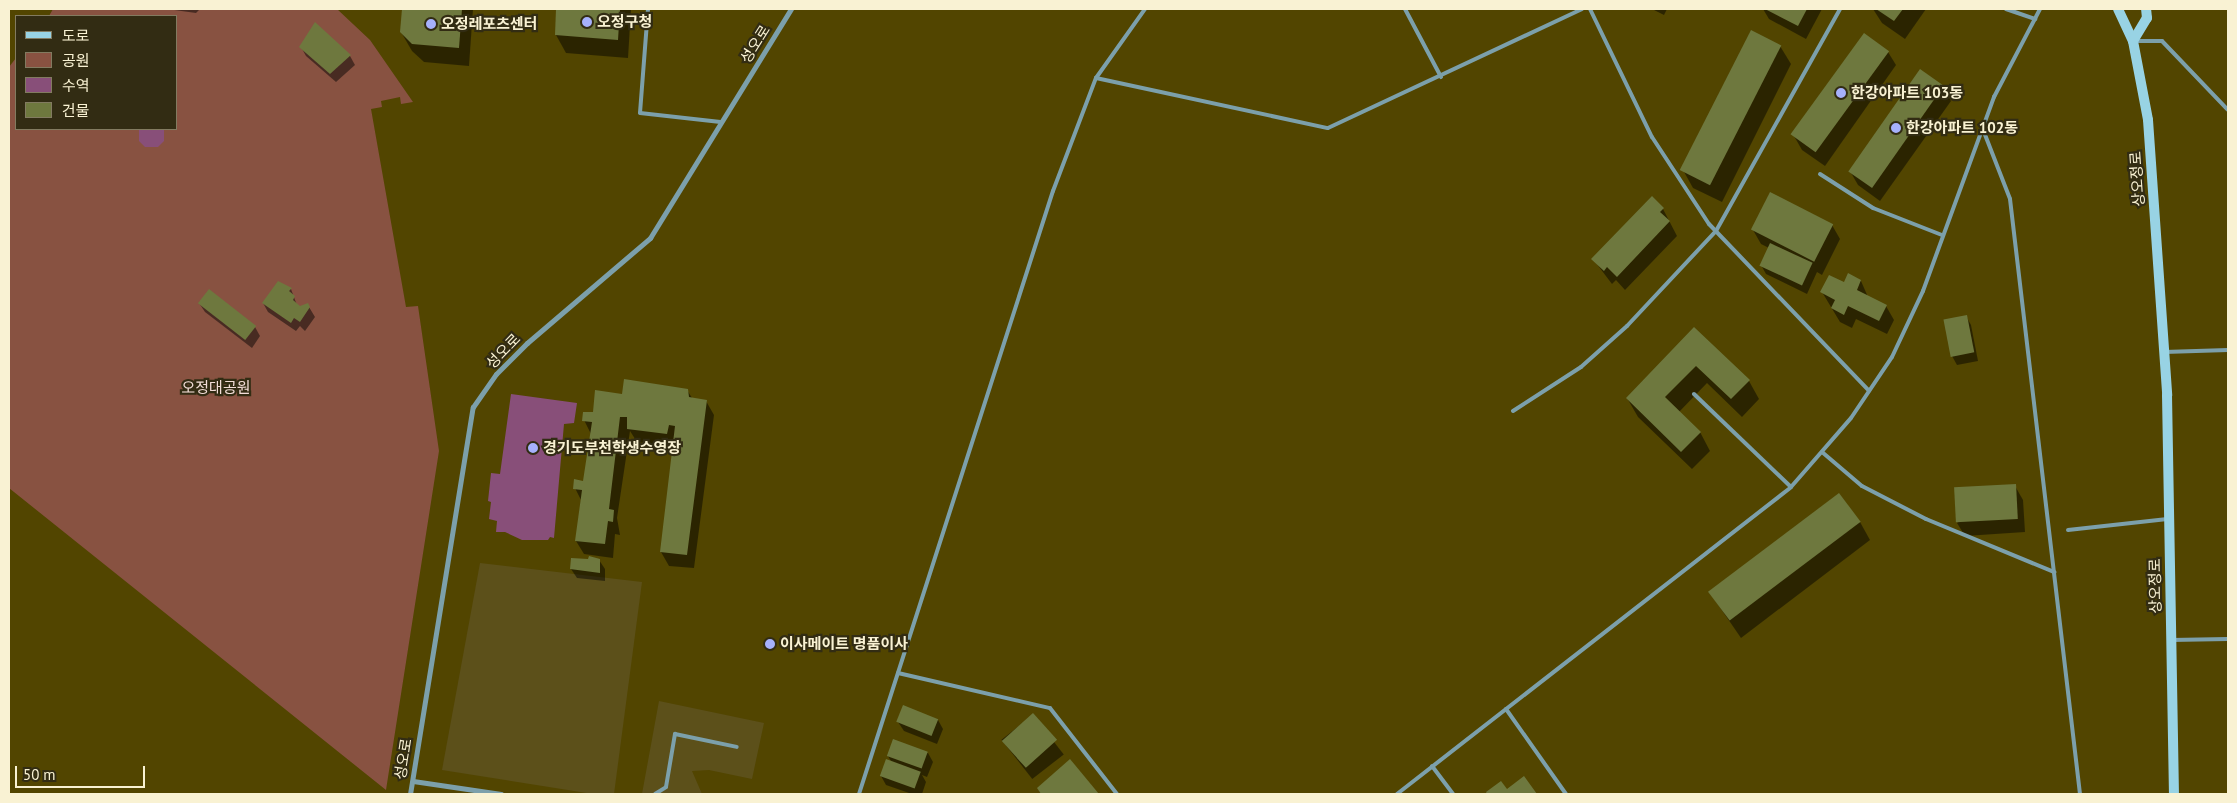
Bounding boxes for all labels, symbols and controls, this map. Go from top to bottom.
place label: 오정구청 [597,13,652,31]
legend [15,15,178,130]
place label: 오정레포츠센터 [441,15,538,33]
marker: 오정구청 [581,16,593,28]
marker: 오정레포츠센터 [425,18,437,30]
street label: 성오로 [736,22,774,66]
text: 도로 [62,26,90,45]
text: 공원 [62,51,90,70]
text: 수역 [62,76,90,95]
place label: 한강아파트 103동 [1851,84,1963,102]
marker: 한강아파트 103동 [1835,87,1847,99]
text: 건물 [62,101,90,120]
place label: 한강아파트 102동 [1906,119,2018,137]
marker: 한강아파트 102동 [1890,122,1902,134]
street label: 상오정로 [2126,151,2148,207]
street label: 성오로 [482,330,524,372]
park label: 오정대공원 [182,379,250,397]
place label: 경기도부천학생수영장 [543,439,681,457]
marker: 경기도부천학생수영장 [527,442,539,454]
street label: 상오정로 [2146,558,2164,614]
place label: 이사메이트 명품이사 [780,635,908,653]
marker: 이사메이트 명품이사 [764,638,776,650]
street label: 성오로 [391,737,415,781]
scale bar [18,756,148,788]
text: 50 m [23,765,56,784]

